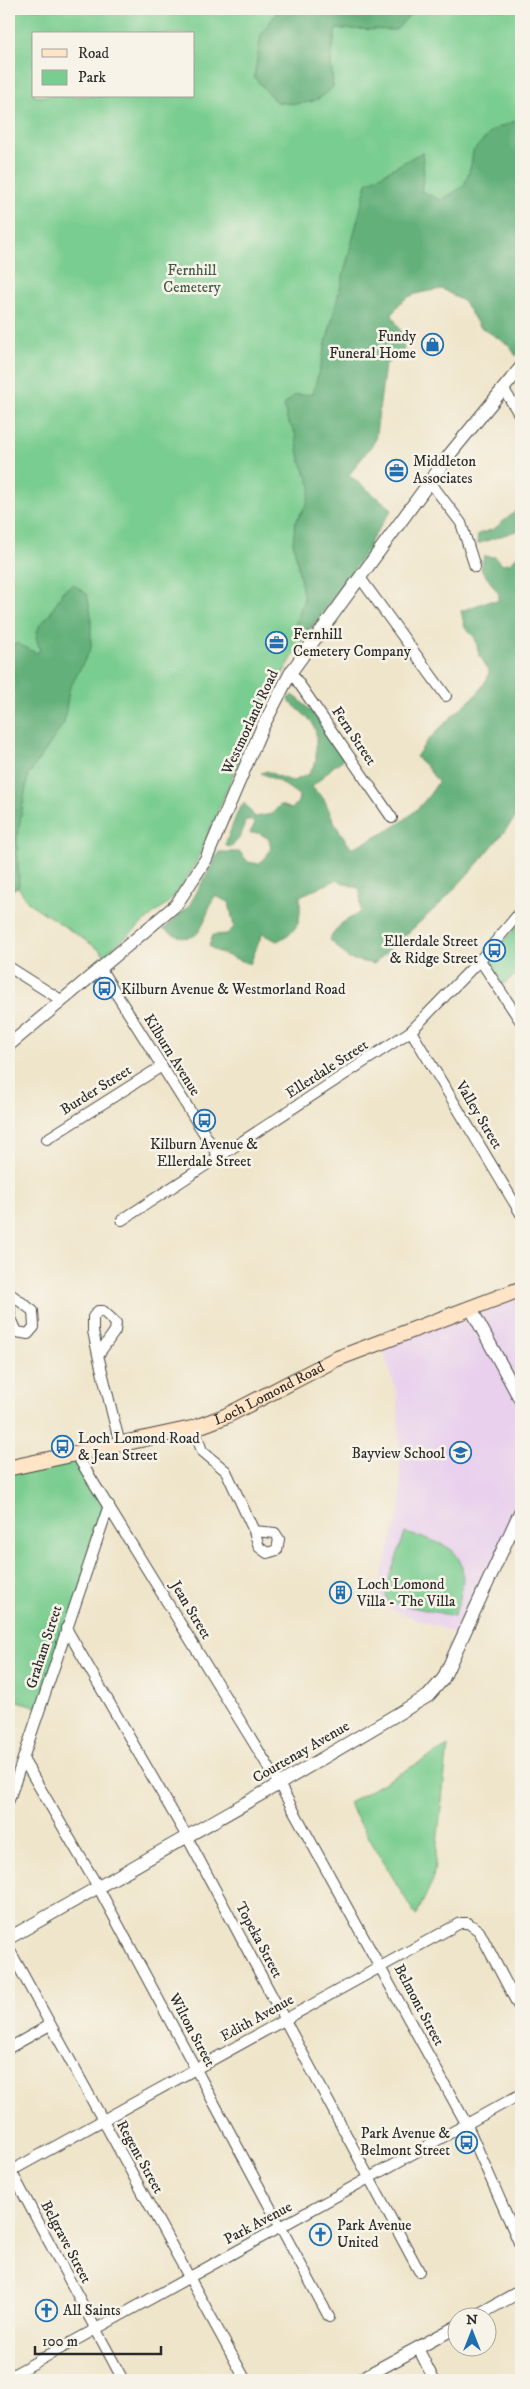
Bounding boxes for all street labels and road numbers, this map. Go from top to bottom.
street label: Westmorland Road [217,666,283,778]
street label: Fern Street [327,703,381,769]
street label: Kilburn Avenue [139,1011,205,1099]
street label: Ellerdale Street [282,1035,372,1103]
street label: Burder Street [57,1061,135,1119]
street label: Valley Street [451,1077,507,1153]
street label: Loch Lomond Road [211,1357,328,1429]
street label: Jean Street [165,1576,216,1643]
street label: Graham Street [22,1603,66,1691]
street label: Courtenay Avenue [249,1717,353,1787]
street label: Topeka Street [231,1899,287,1981]
street label: Belmont Street [389,1961,449,2049]
street label: Wilton Street [164,1989,219,2070]
street label: Edith Avenue [217,1990,297,2046]
street label: Regent Street [112,2117,168,2197]
street label: Belgrave Street [36,2197,96,2287]
street label: Park Avenue [221,2197,295,2249]

